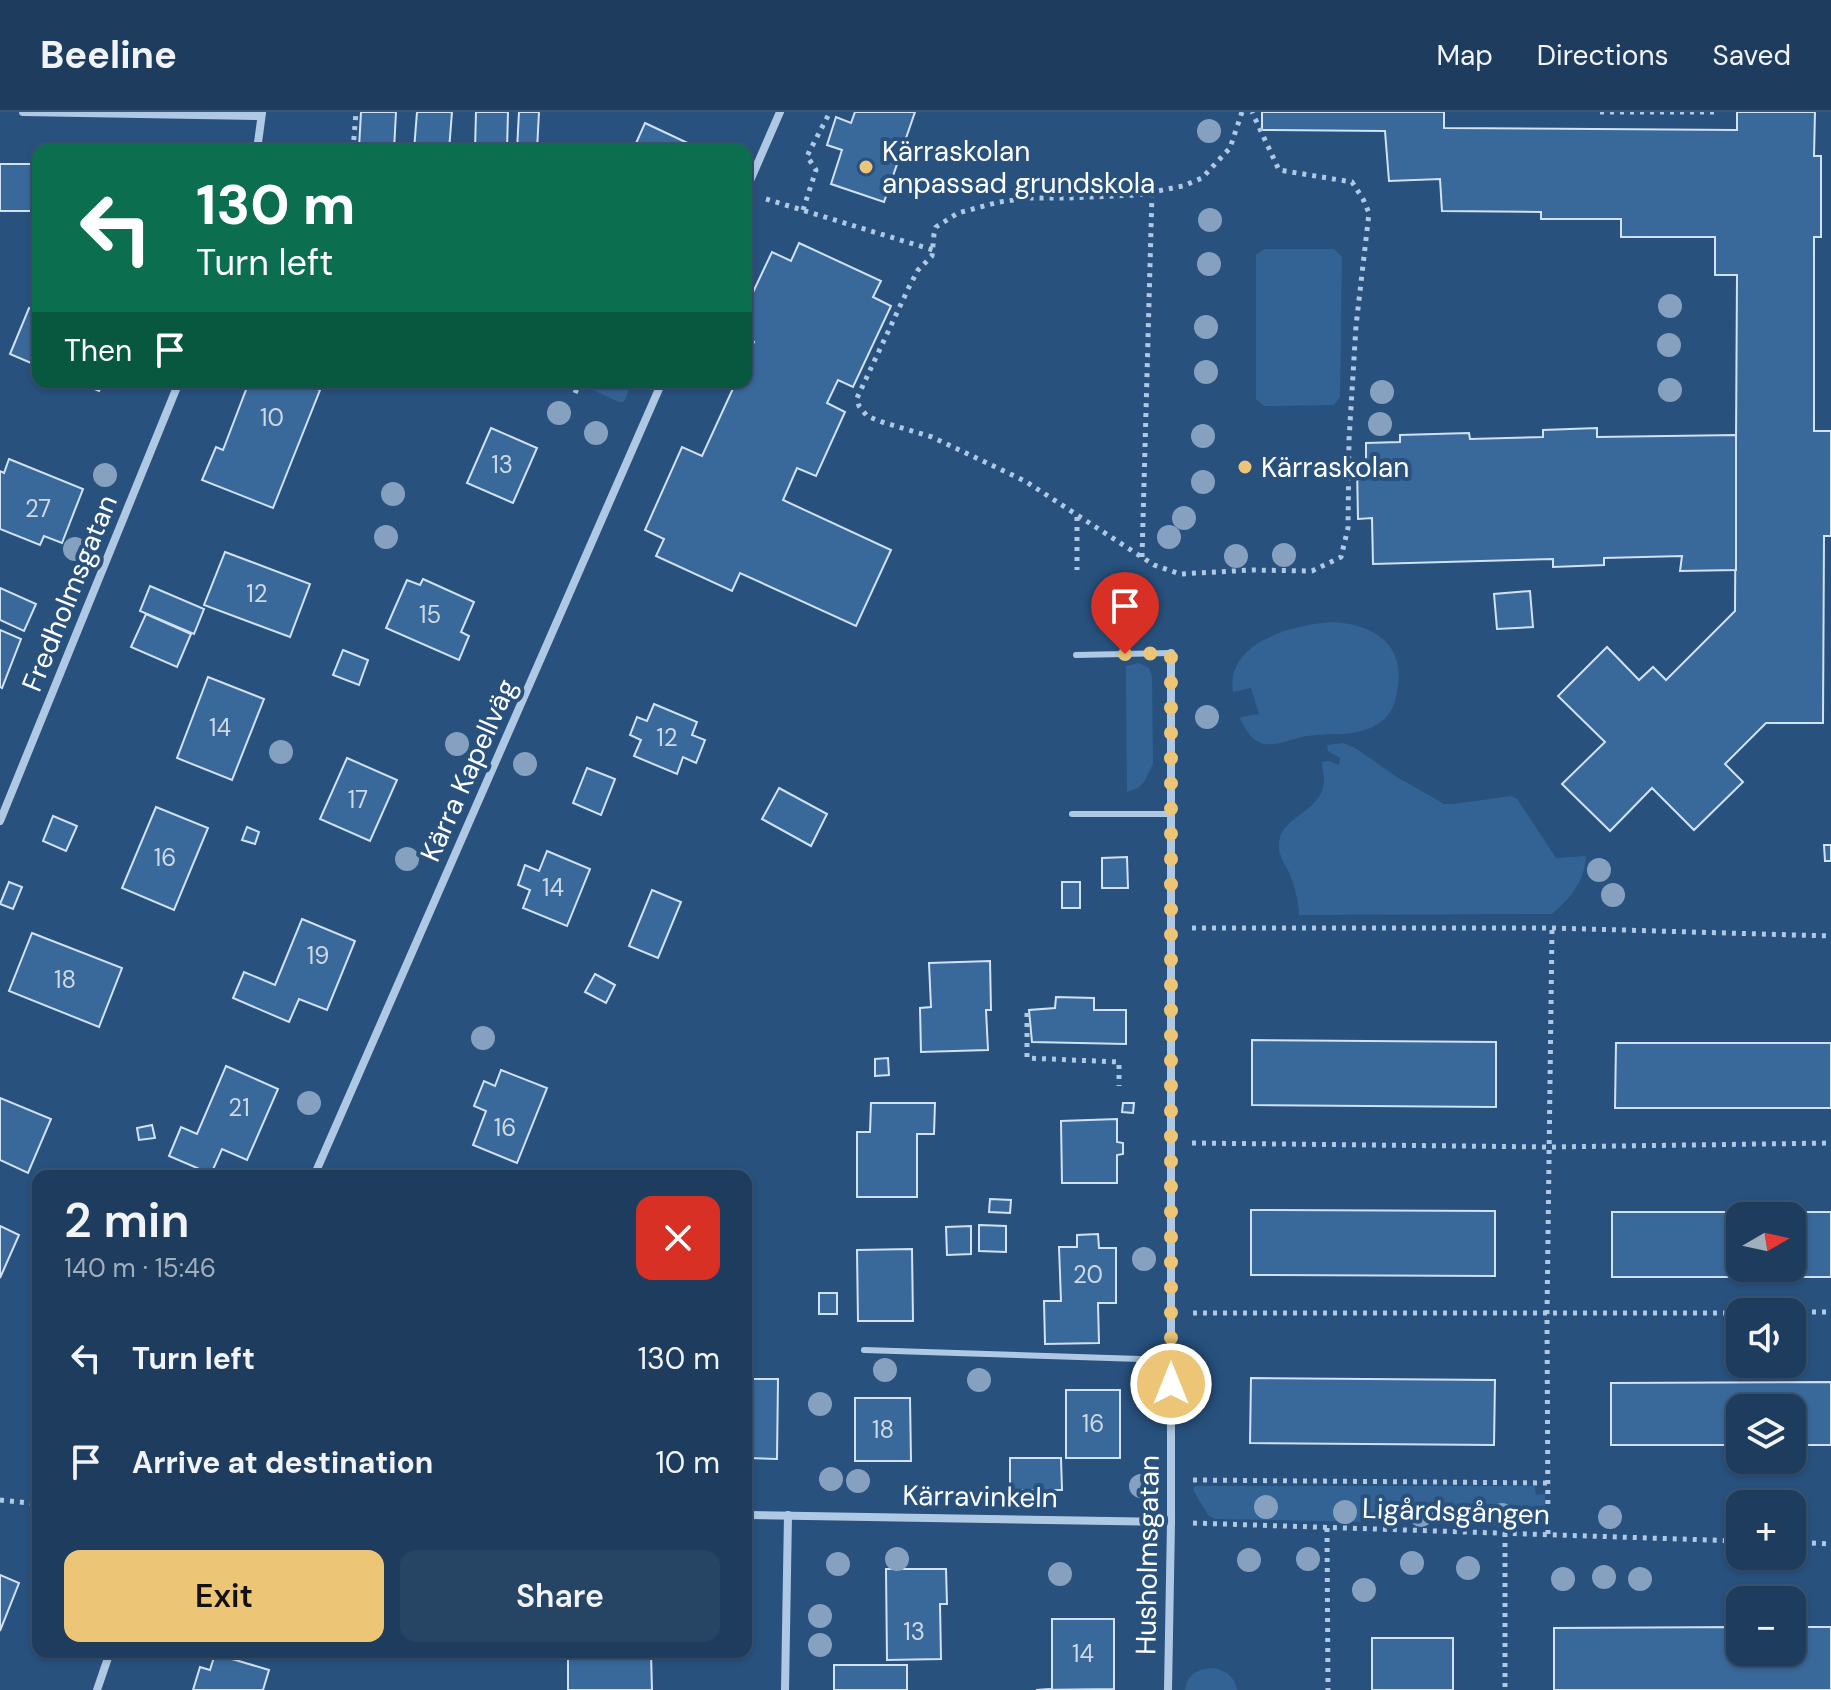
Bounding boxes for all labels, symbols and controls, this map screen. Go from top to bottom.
text: Beeline [40,30,177,80]
text: Map [1436,37,1493,74]
text: Directions [1537,37,1669,74]
text: Saved [1713,37,1791,74]
place label: Kärraskolan anpassad grundskola [882,133,1155,202]
marker: Kärraskolan anpassad grundskola [857,158,875,176]
text: 130 m [196,168,355,241]
icon: left [64,176,168,280]
text: Turn left [196,239,333,286]
icon: arrive [148,328,192,372]
text: Then [64,331,132,370]
house number: 10 [260,402,284,433]
house number: 13 [491,449,513,480]
place label: Kärraskolan [1261,449,1409,486]
marker: Kärraskolan [1236,458,1254,476]
street label: Fredholmsgatan [13,489,126,697]
house number: 27 [25,493,51,524]
pin [1091,572,1159,654]
house number: 12 [246,578,268,609]
icon: arrive [1103,584,1147,628]
house number: 15 [419,599,441,630]
street label: Kärra Kapellväg [412,673,525,867]
house number: 14 [209,712,231,743]
house number: 12 [656,722,678,753]
house number: 17 [348,784,368,815]
house number: 16 [154,842,176,873]
house number: 14 [542,872,564,903]
house number: 19 [307,940,329,971]
house number: 18 [54,964,76,995]
house number: 21 [228,1092,250,1123]
house number: 16 [494,1112,516,1143]
text: 2 min [64,1189,190,1252]
button: close [636,1196,720,1280]
north arrow [1726,1202,1806,1282]
map controls [1726,1202,1806,1666]
text: 140 m · 15:46 [64,1251,216,1285]
house number: 20 [1073,1259,1103,1290]
button: sound [1726,1298,1806,1378]
icon: left [64,1336,108,1380]
text: Turn left [132,1339,255,1378]
text: 130 m [638,1339,720,1378]
position arrow [1129,1342,1213,1426]
button: layers [1726,1394,1806,1474]
house number: 16 [1082,1408,1104,1439]
house number: 18 [872,1414,894,1445]
icon: arrive [64,1440,108,1484]
text: Arrive at destination [132,1443,433,1482]
text: 10 m [655,1443,720,1482]
street label: Husholmsgatan [1127,1455,1168,1655]
street label: Kärravinkeln [902,1477,1058,1516]
street label: Ligårdsgången [1362,1490,1550,1533]
button: + [1726,1490,1806,1570]
button: Exit [64,1550,384,1642]
button: Share [400,1550,720,1642]
button: − [1726,1586,1806,1666]
house number: 13 [903,1616,925,1647]
house number: 14 [1072,1638,1094,1669]

